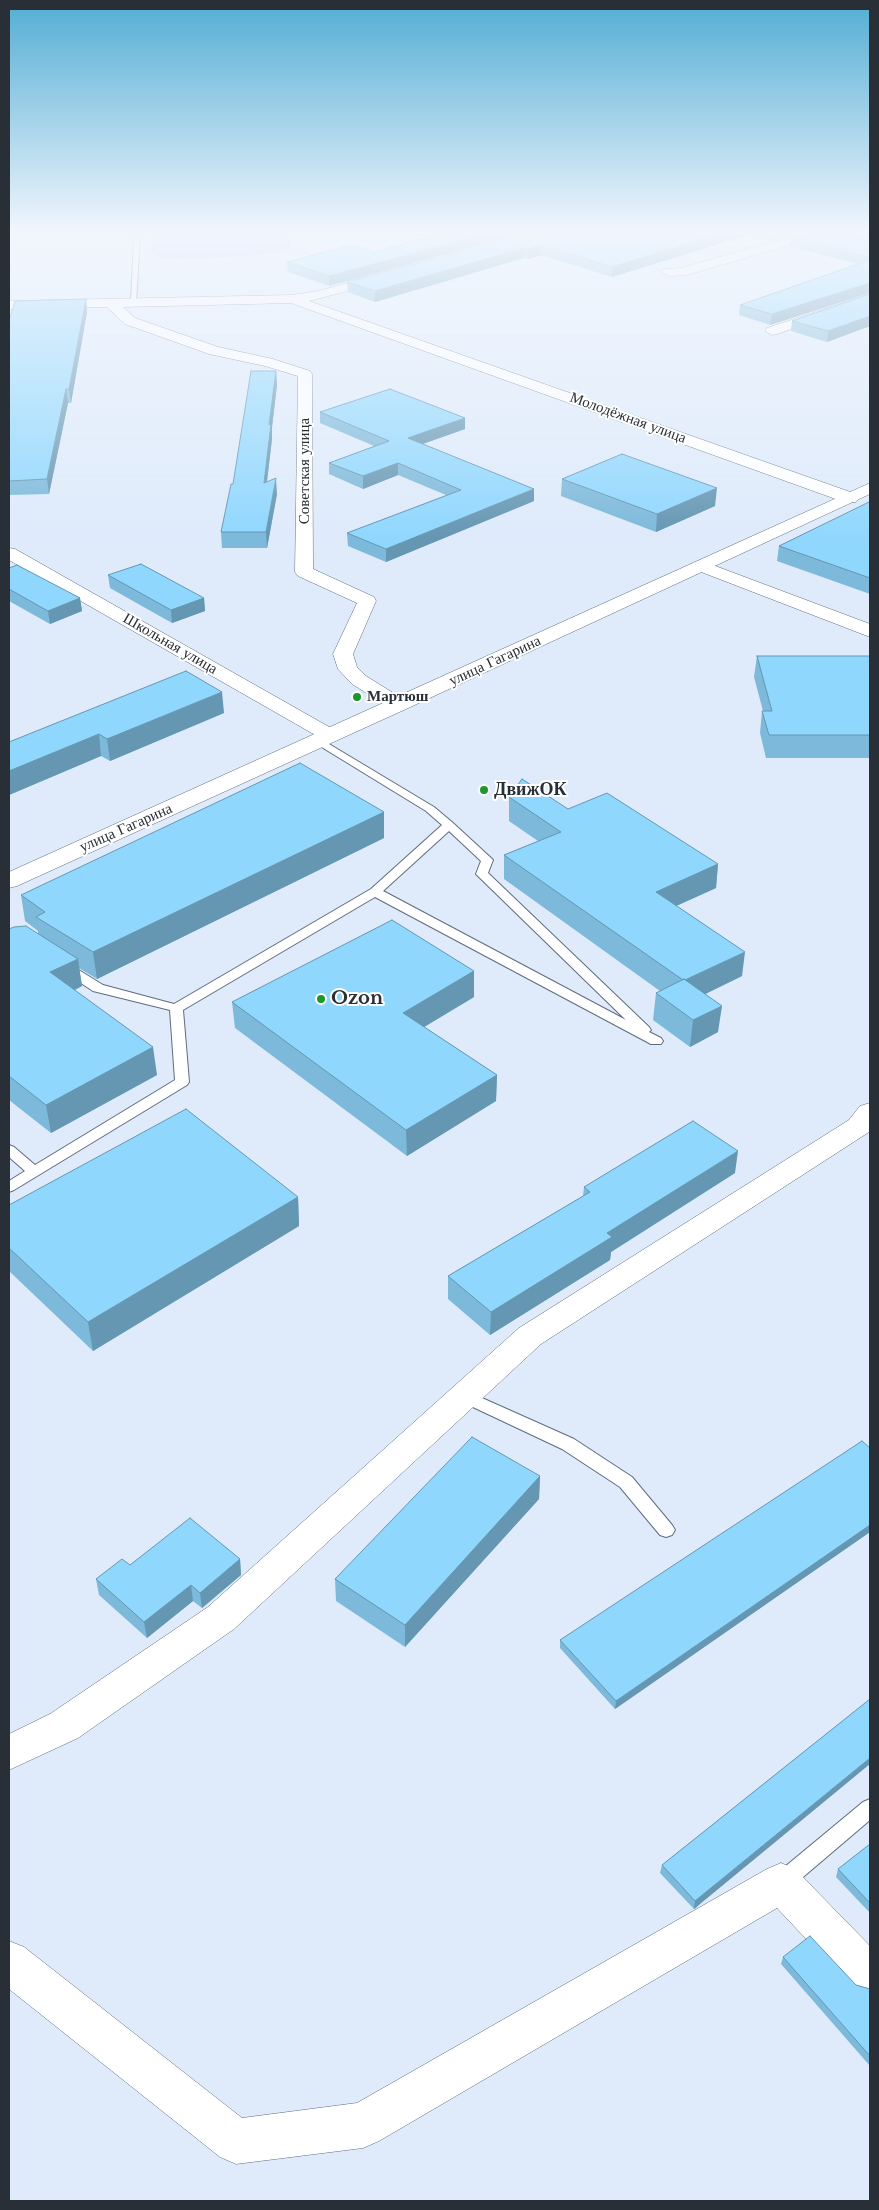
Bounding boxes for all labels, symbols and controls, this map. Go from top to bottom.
street label: Молодёжная улица [567,389,689,447]
street label: Советская улица [296,418,314,524]
street label: Школьная улица [120,610,220,678]
street label: улица Гагарина [446,632,544,690]
place label: Мартюш [367,688,428,706]
marker: Мартюш [351,691,363,703]
place label: ДвижОК [494,779,567,801]
marker: ДвижОК [478,784,490,796]
street label: улица Гагарина [77,800,175,856]
place label: Ozon [331,988,383,1010]
marker: Ozon [315,993,327,1005]

